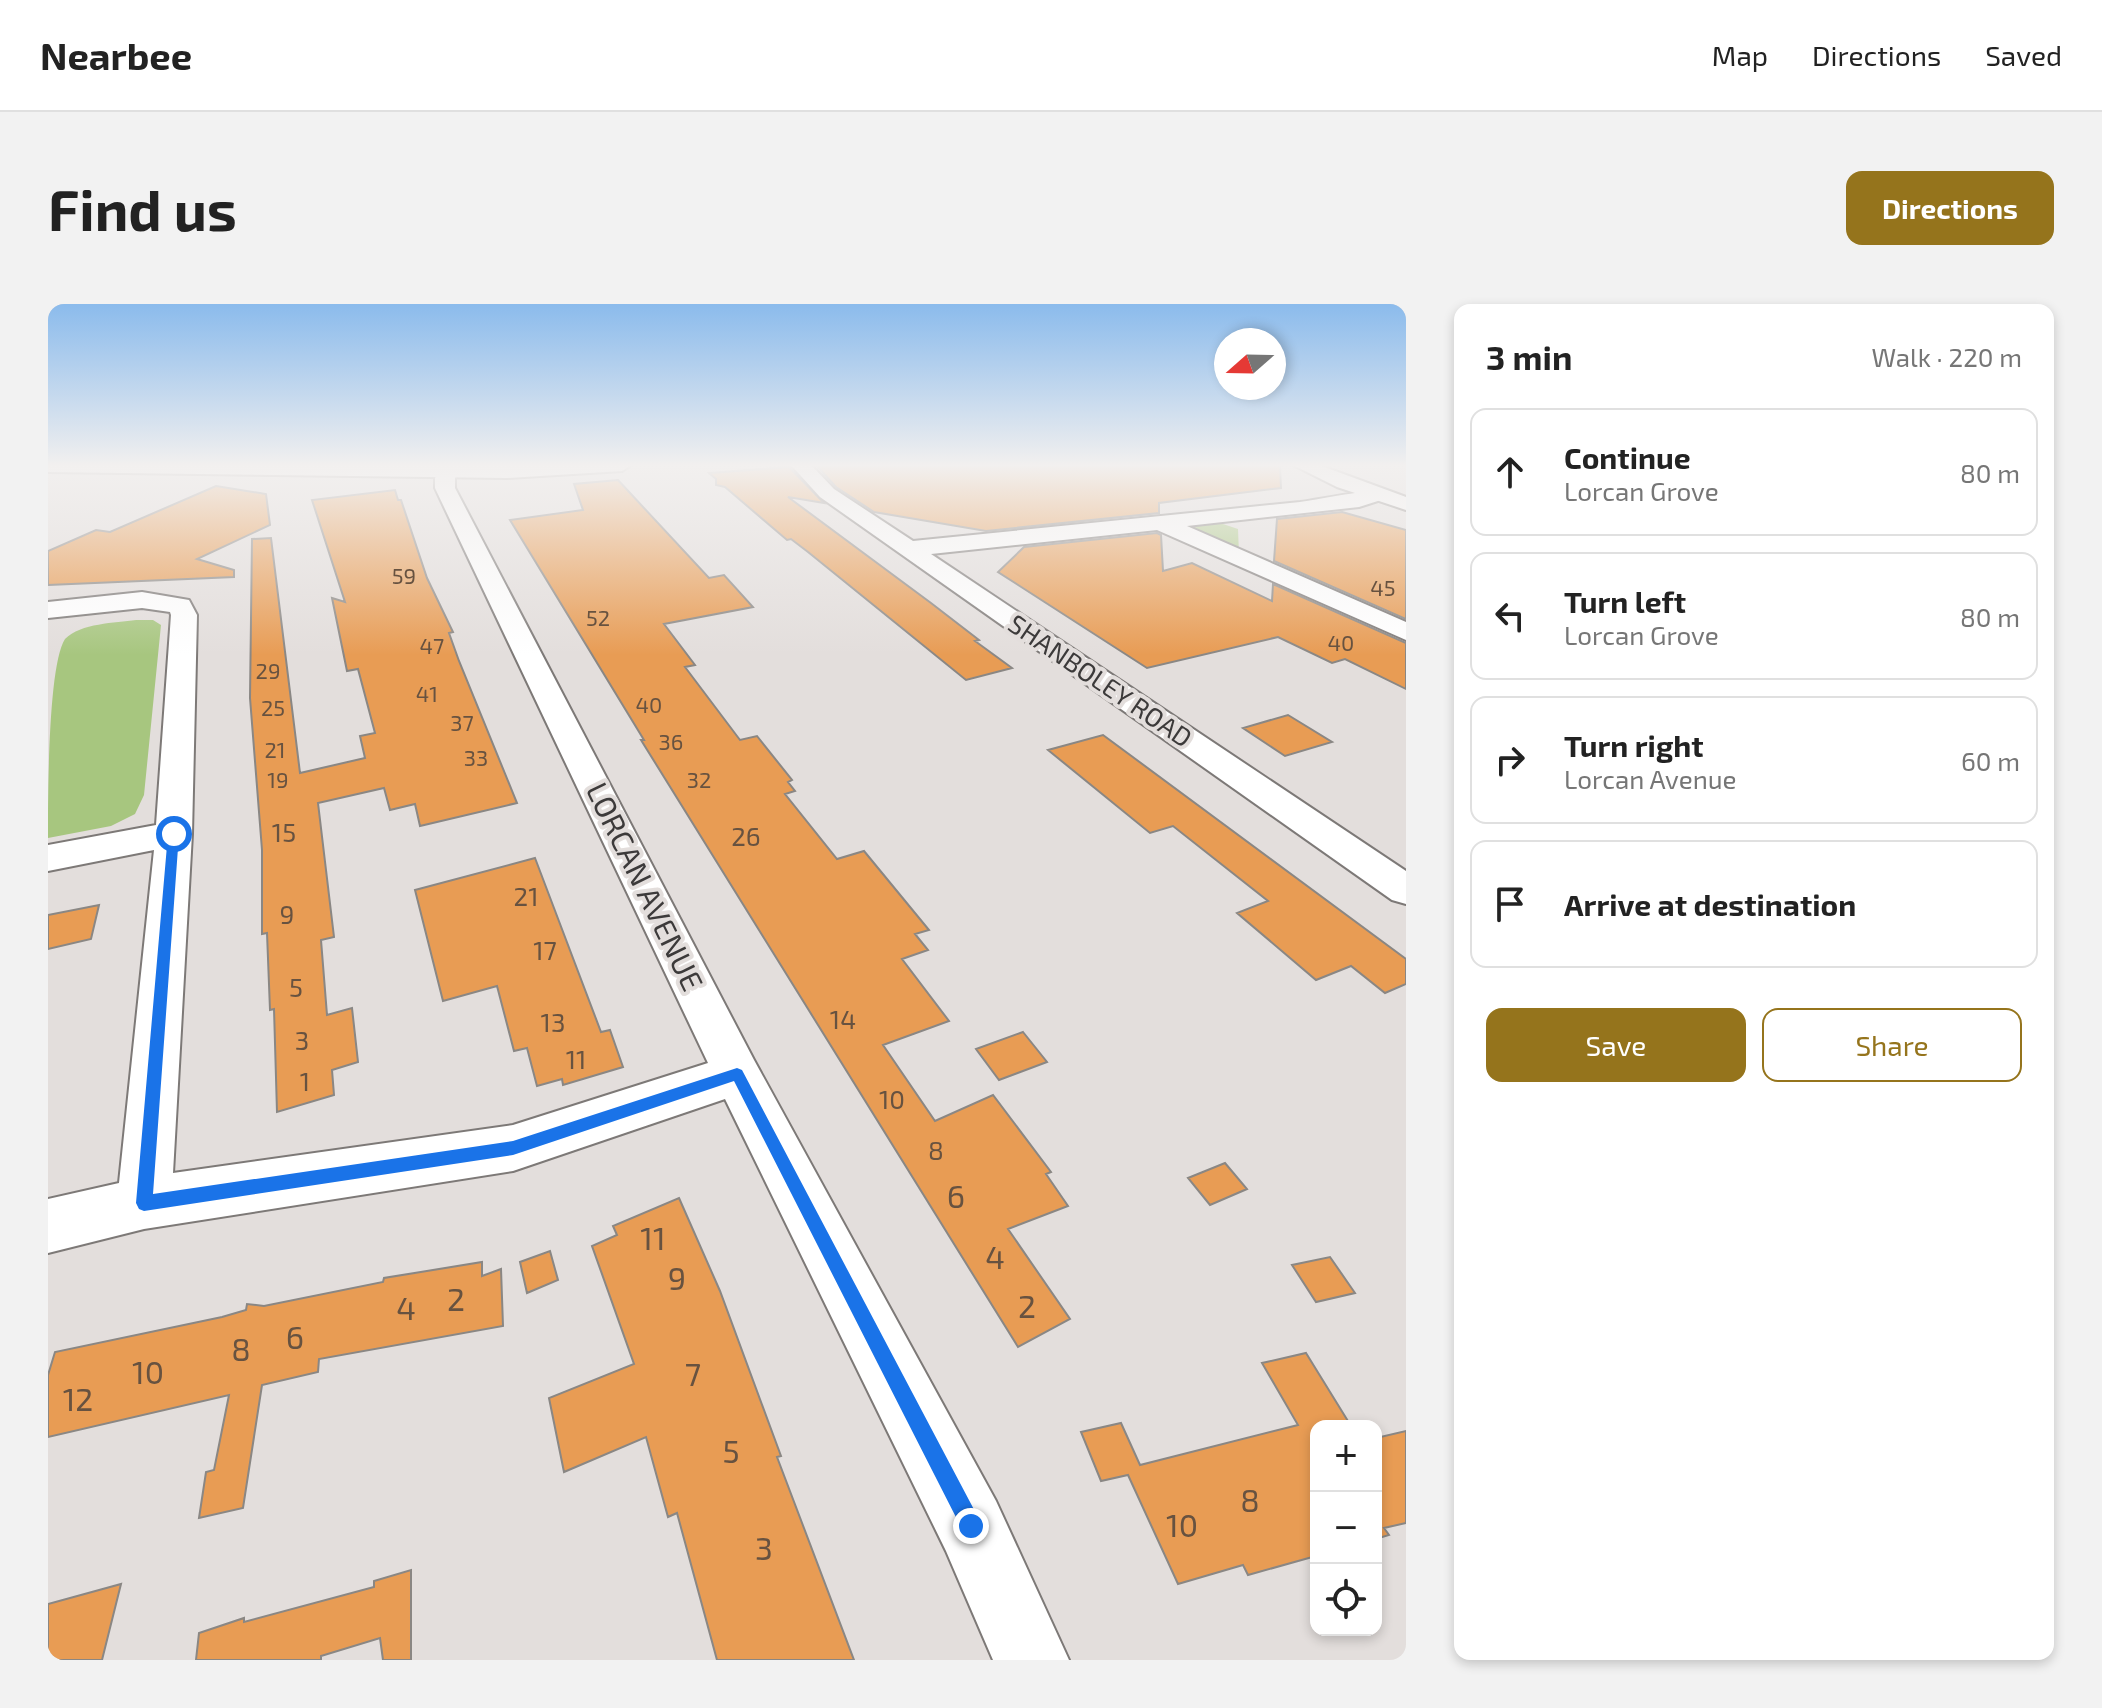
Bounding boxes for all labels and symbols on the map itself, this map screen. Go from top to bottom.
north arrow [1214,328,1286,400]
house number: 59 [392,562,416,588]
house number: 45 [1370,574,1396,600]
house number: 52 [586,604,610,630]
street label: SHANBOLEY ROAD [1003,607,1198,753]
house number: 40 [1328,629,1354,655]
house number: 47 [420,632,444,658]
house number: 29 [256,657,280,683]
house number: 41 [416,680,438,706]
house number: 40 [636,691,662,717]
house number: 25 [261,694,285,720]
house number: 37 [450,709,474,735]
house number: 36 [659,728,683,754]
house number: 21 [264,736,286,762]
house number: 33 [464,744,488,770]
house number: 19 [267,766,289,792]
house number: 32 [687,766,711,792]
street label: LORCAN AVENUE [580,776,712,996]
route start [156,816,192,852]
house number: 15 [272,816,296,847]
house number: 26 [731,820,761,851]
house number: 21 [514,880,538,911]
house number: 9 [280,898,294,929]
house number: 17 [533,934,557,965]
house number: 5 [289,971,303,1002]
house number: 14 [830,1003,856,1034]
house number: 13 [541,1006,565,1037]
house number: 3 [295,1024,309,1055]
house number: 11 [566,1043,586,1074]
house number: 1 [300,1065,310,1096]
house number: 10 [879,1083,905,1114]
house number: 8 [928,1134,944,1165]
house number: 6 [947,1176,965,1214]
house number: 11 [640,1218,666,1256]
house number: 4 [985,1237,1005,1275]
house number: 9 [668,1258,686,1296]
house number: 2 [447,1279,465,1317]
house number: 2 [1018,1286,1036,1324]
house number: 4 [396,1288,416,1326]
house number: 6 [286,1317,304,1355]
house number: 8 [231,1329,251,1367]
house number: 10 [132,1352,164,1390]
house number: 7 [685,1354,701,1392]
house number: 12 [63,1379,93,1417]
house number: 5 [722,1431,740,1469]
house number: 8 [1240,1480,1260,1518]
house number: 10 [1166,1505,1198,1543]
route end [953,1508,989,1544]
house number: 3 [755,1528,773,1566]

